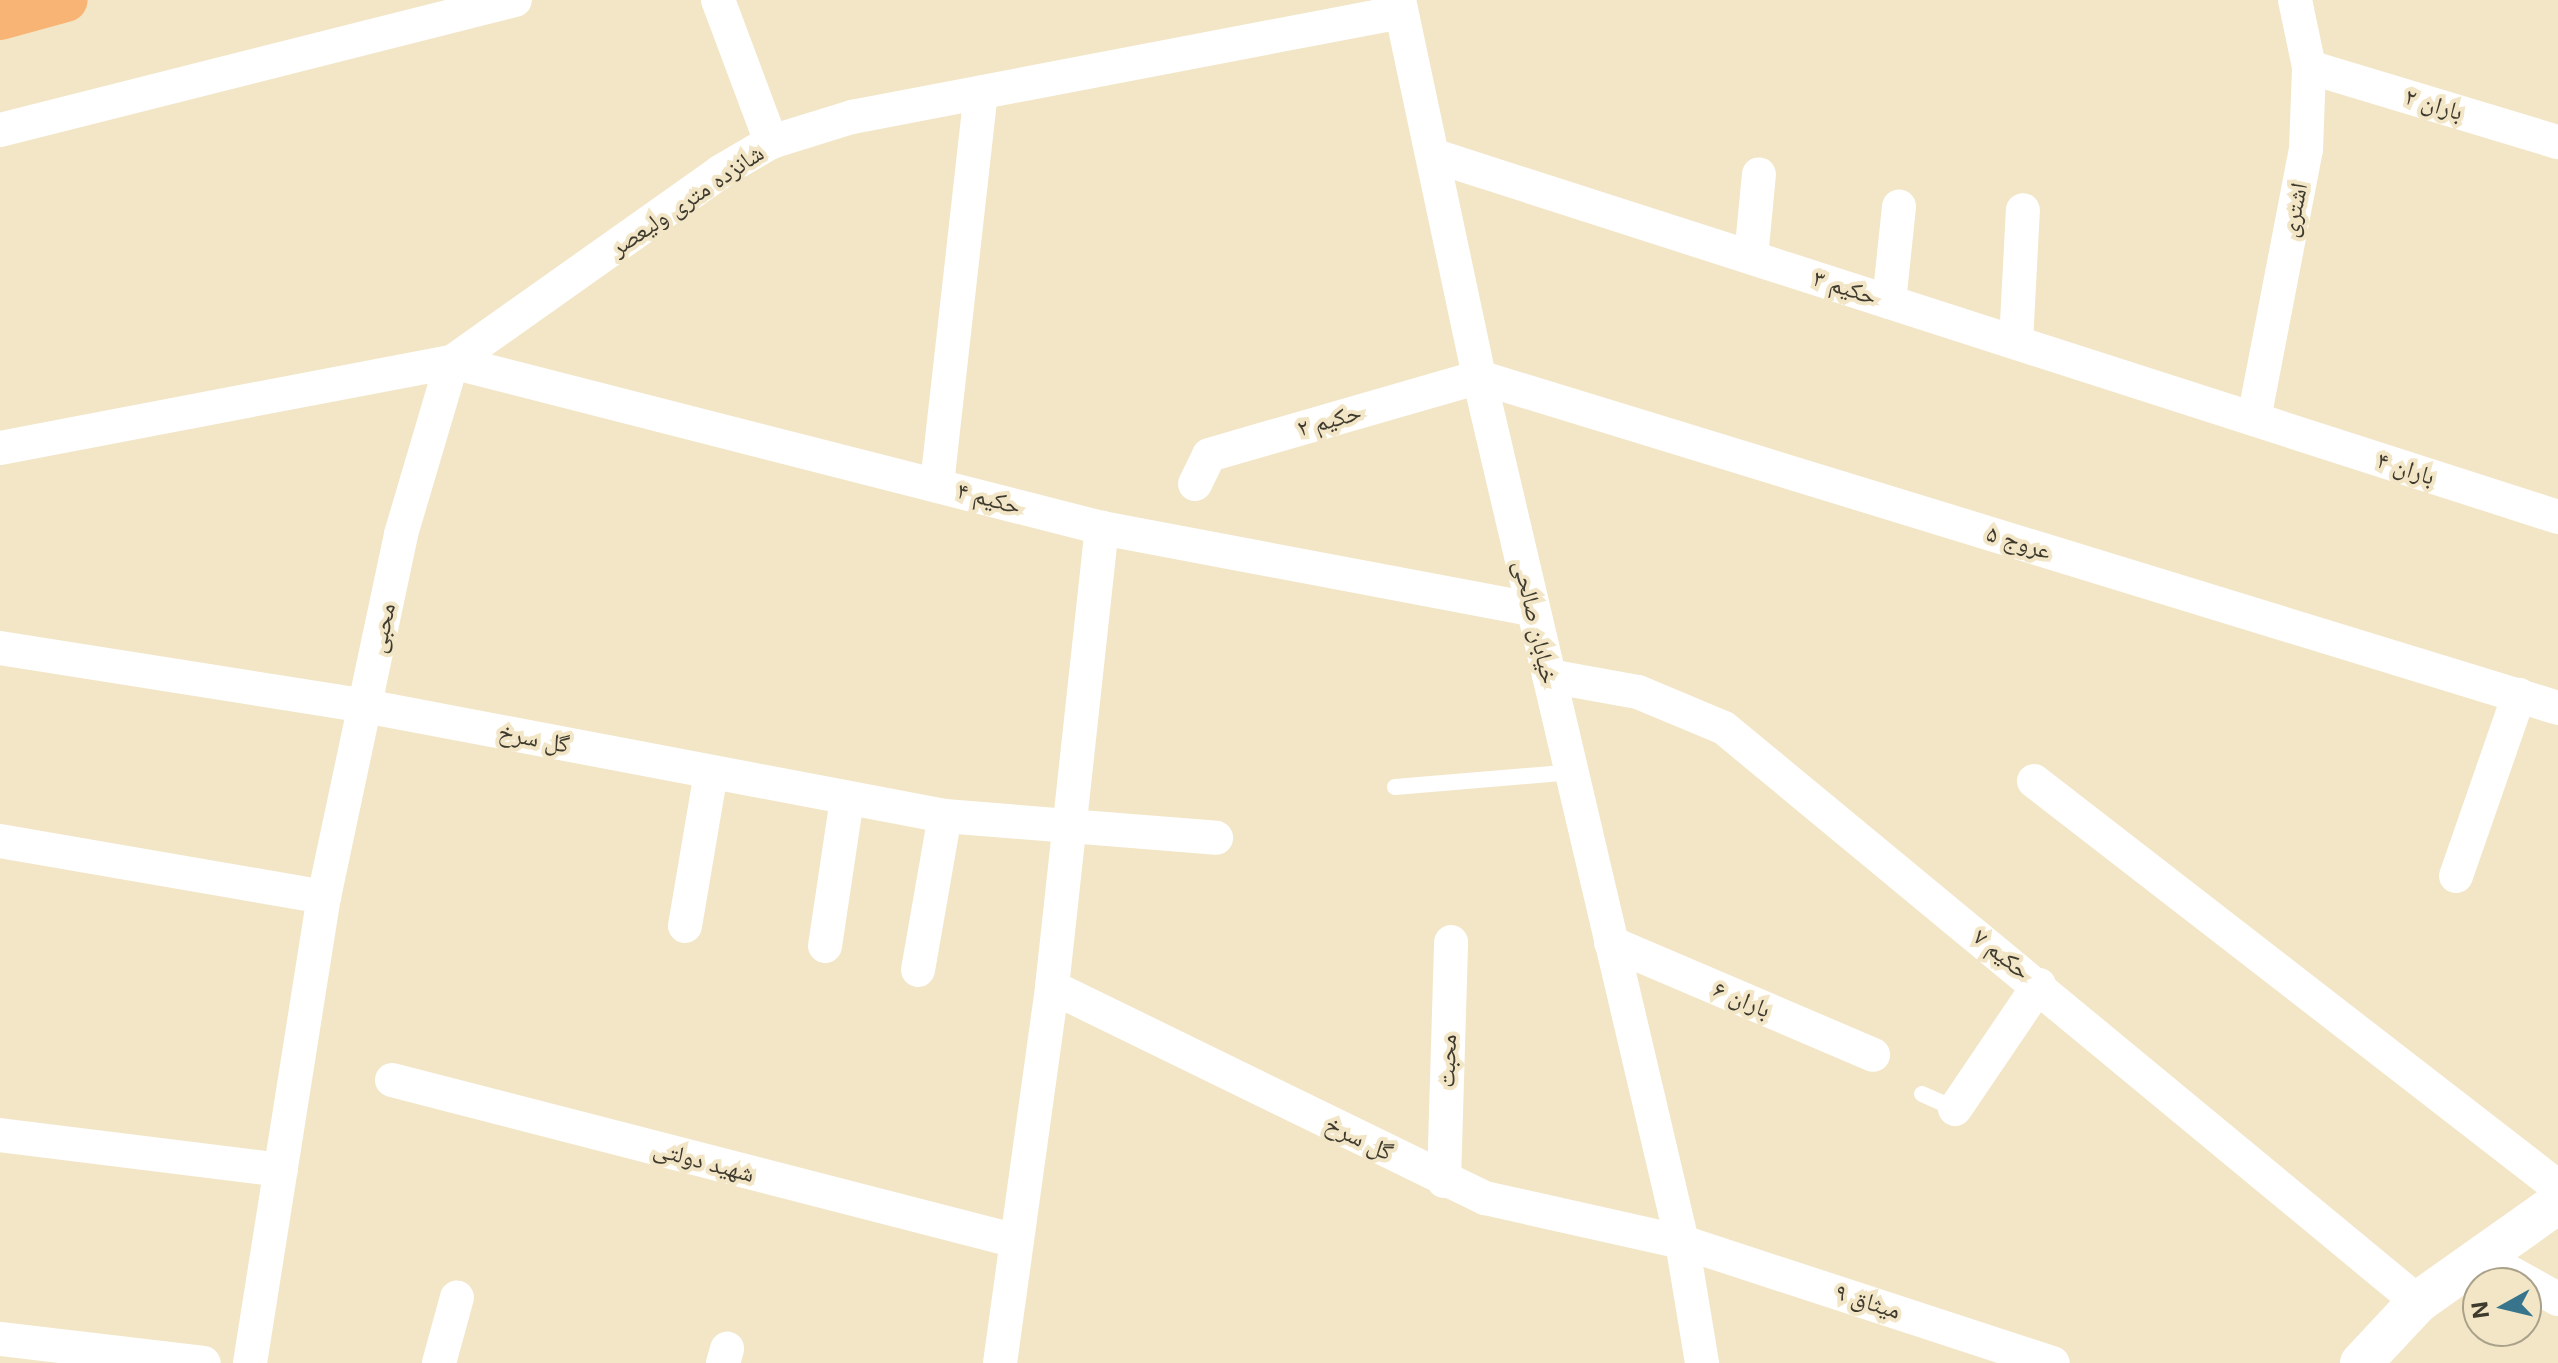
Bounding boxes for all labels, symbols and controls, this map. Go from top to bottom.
street label: باران ۲ [2401,82,2467,126]
street label: شانزده متری ولیعصر [605,138,769,262]
street label: اشتری [2275,180,2313,240]
street label: حکیم ۳ [1810,263,1880,311]
street label: حکیم ۲ [1294,397,1364,443]
street label: باران ۴ [2373,445,2439,491]
street label: حکیم ۴ [954,476,1024,520]
street label: عروج ۵ [1983,519,2055,565]
street label: خیابان صالحی [1508,557,1564,687]
street label: محبی [363,600,401,656]
street label: گل سرخ [496,717,572,759]
street label: حکیم ۷ [1968,922,2036,986]
street label: باران ۶ [1709,974,1775,1024]
street label: محبت [1432,1034,1462,1088]
street label: گل سرخ [1320,1109,1398,1167]
street label: شهید دولتی [650,1134,758,1188]
north arrow [2462,1267,2542,1347]
street label: میثاق ۹ [1832,1277,1904,1325]
text: N [2466,1300,2494,1320]

